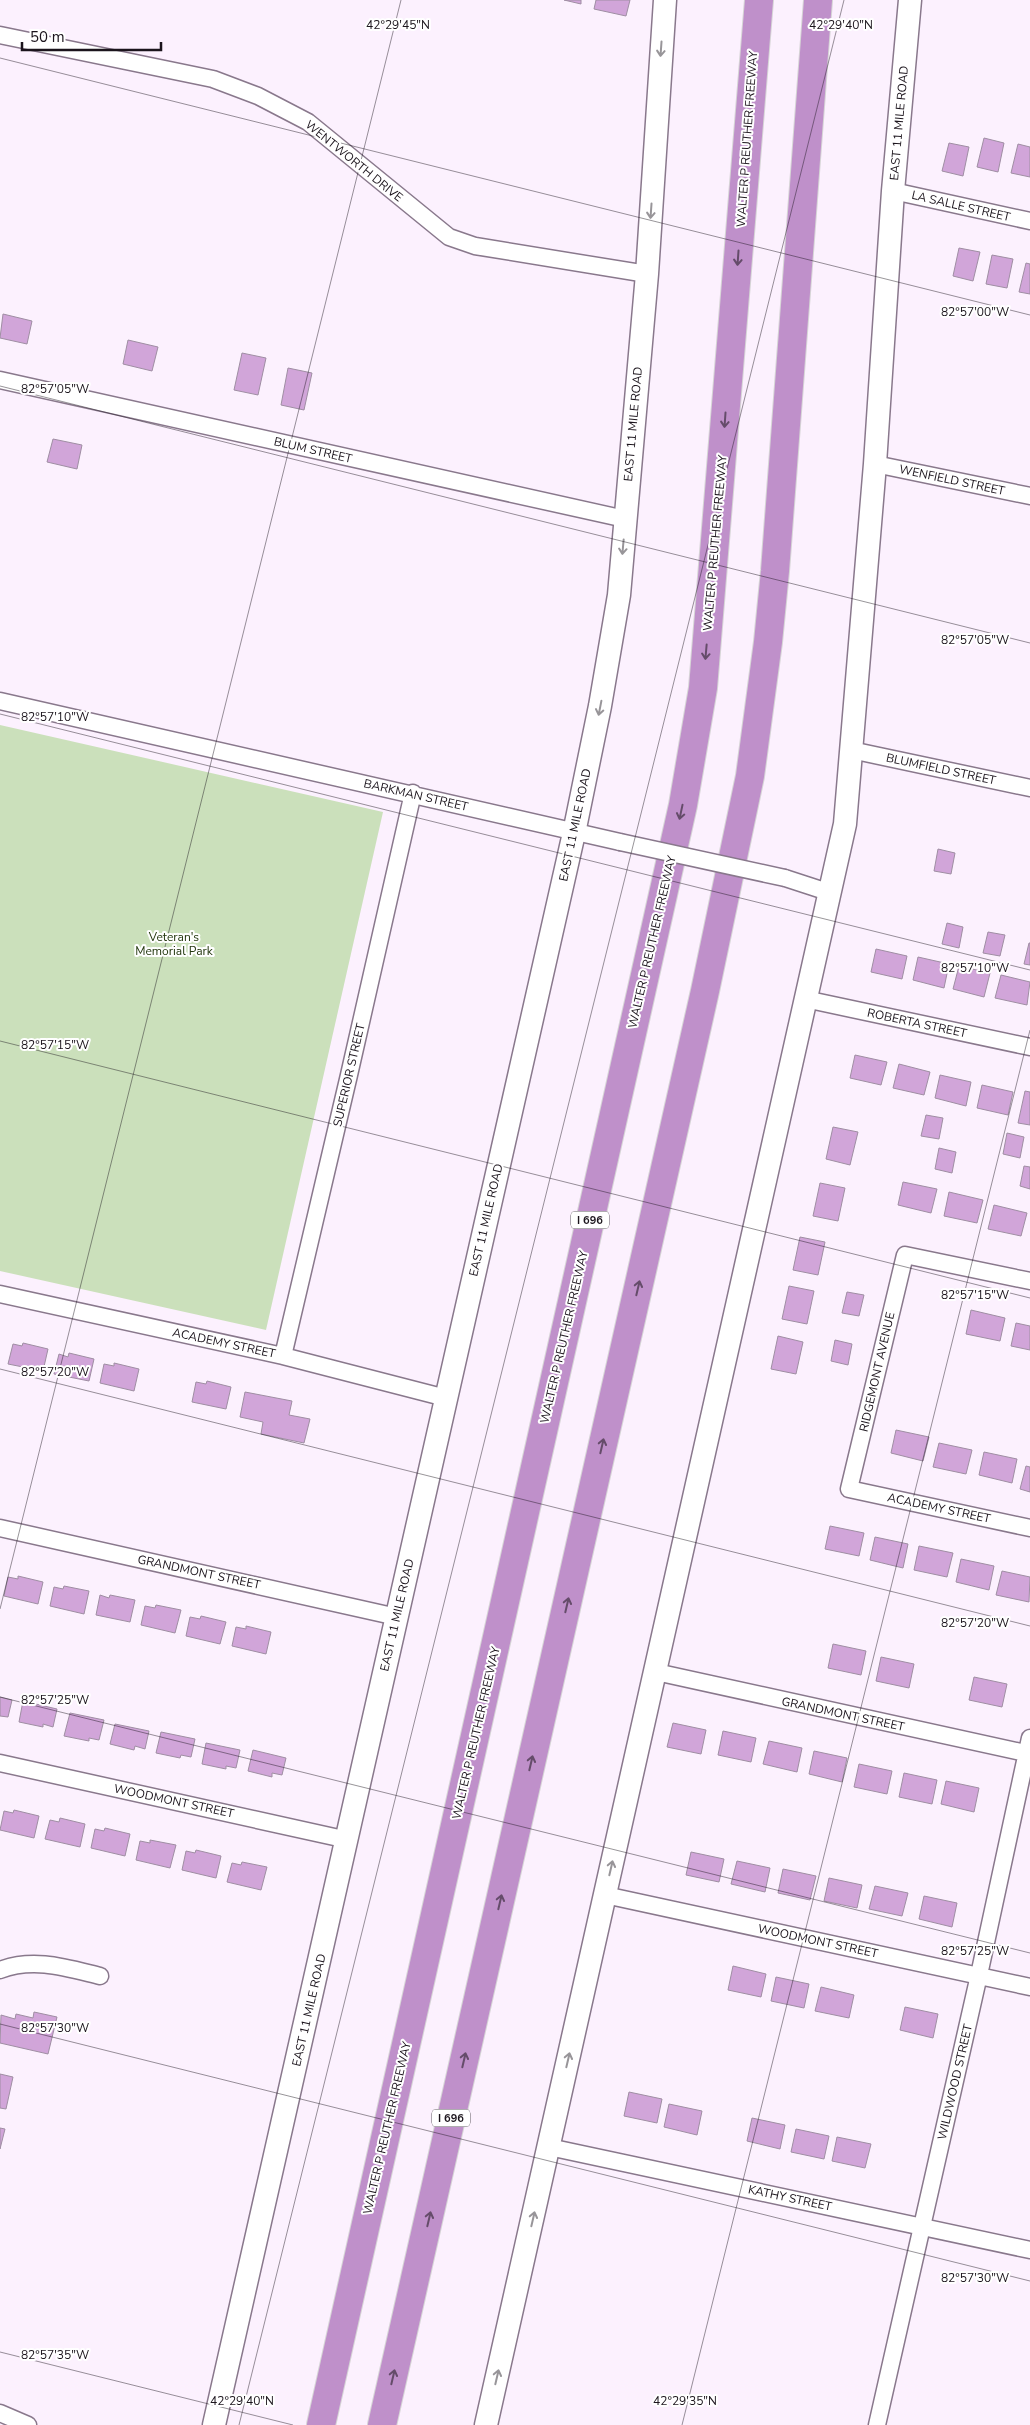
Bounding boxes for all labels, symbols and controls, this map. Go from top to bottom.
text: 42°29'45"N [366,17,430,33]
text: 42°29'40"N [809,17,873,33]
scale bar [22,20,161,52]
text: 50 m [30,27,65,47]
one-way arrow [657,40,666,56]
street label: WALTER P REUTHER FREEWAY [733,49,761,228]
street label: EAST 11 MILE ROAD [886,65,912,181]
street label: WENTWORTH DRIVE [302,117,406,205]
street label: LA SALLE STREET [910,187,1013,225]
one-way arrow [646,203,655,219]
one-way arrow [733,250,742,266]
text: 82°57'00"W [941,304,1009,320]
street label: EAST 11 MILE ROAD [620,366,646,482]
text: 82°57'05"W [21,381,89,397]
one-way arrow [721,412,730,428]
street label: BLUM STREET [272,433,354,467]
street label: WALTER P REUTHER FREEWAY [699,453,731,632]
street label: WENFIELD STREET [898,461,1007,499]
one-way arrow [618,539,628,555]
text: 82°57'05"W [941,632,1009,648]
one-way arrow [702,643,711,659]
one-way arrow [594,699,604,715]
text: 82°57'10"W [21,709,89,725]
street label: BLUMFIELD STREET [885,750,998,789]
street label: EAST 11 MILE ROAD [555,767,595,883]
street label: BARKMAN STREET [362,775,471,815]
one-way arrow [676,804,685,820]
street label: WALTER P REUTHER FREEWAY [624,853,680,1030]
park label: Veteran's Memorial Park [135,929,214,959]
text: 82°57'10"W [941,960,1009,976]
street label: ROBERTA STREET [866,1005,969,1042]
street label: SUPERIOR STREET [329,1021,369,1128]
text: 82°57'15"W [21,1037,89,1053]
street label: EAST 11 MILE ROAD [465,1162,507,1278]
road number: I 696 [571,1212,609,1228]
street label: WALTER P REUTHER FREEWAY [536,1248,592,1425]
one-way arrow [634,1280,643,1296]
text: 82°57'15"W [941,1287,1009,1303]
street label: RIDGEMONT AVENUE [855,1311,899,1433]
street label: ACADEMY STREET [171,1324,278,1362]
text: 82°57'20"W [21,1364,89,1380]
one-way arrow [598,1439,607,1455]
street label: ACADEMY STREET [886,1489,993,1527]
street label: GRANDMONT STREET [136,1551,263,1593]
street label: EAST 11 MILE ROAD [376,1557,418,1673]
one-way arrow [563,1597,572,1613]
text: 82°57'20"W [941,1615,1009,1631]
street label: WALTER P REUTHER FREEWAY [448,1644,504,1821]
text: 82°57'25"W [21,1692,89,1708]
street label: GRANDMONT STREET [780,1693,907,1735]
one-way arrow [527,1756,536,1772]
street label: WOODMONT STREET [112,1780,236,1822]
one-way arrow [607,1860,616,1876]
one-way arrow [496,1894,505,1910]
street label: WOODMONT STREET [756,1920,880,1962]
text: 82°57'25"W [941,1943,1009,1959]
street label: EAST 11 MILE ROAD [288,1952,330,2068]
text: 82°57'30"W [21,2020,89,2036]
street label: WILDWOOD STREET [934,2022,976,2142]
street label: WALTER P REUTHER FREEWAY [359,2039,415,2216]
one-way arrow [460,2053,469,2069]
one-way arrow [564,2053,573,2069]
road number: I 696 [432,2110,470,2126]
street label: KATHY STREET [747,2181,834,2215]
one-way arrow [424,2211,434,2227]
one-way arrow [529,2211,538,2227]
text: 82°57'30"W [941,2270,1009,2286]
text: 82°57'35"W [21,2347,89,2363]
one-way arrow [389,2370,398,2386]
one-way arrow [493,2370,502,2386]
text: 42°29'40"N [210,2393,274,2409]
text: 42°29'35"N [653,2393,717,2409]

